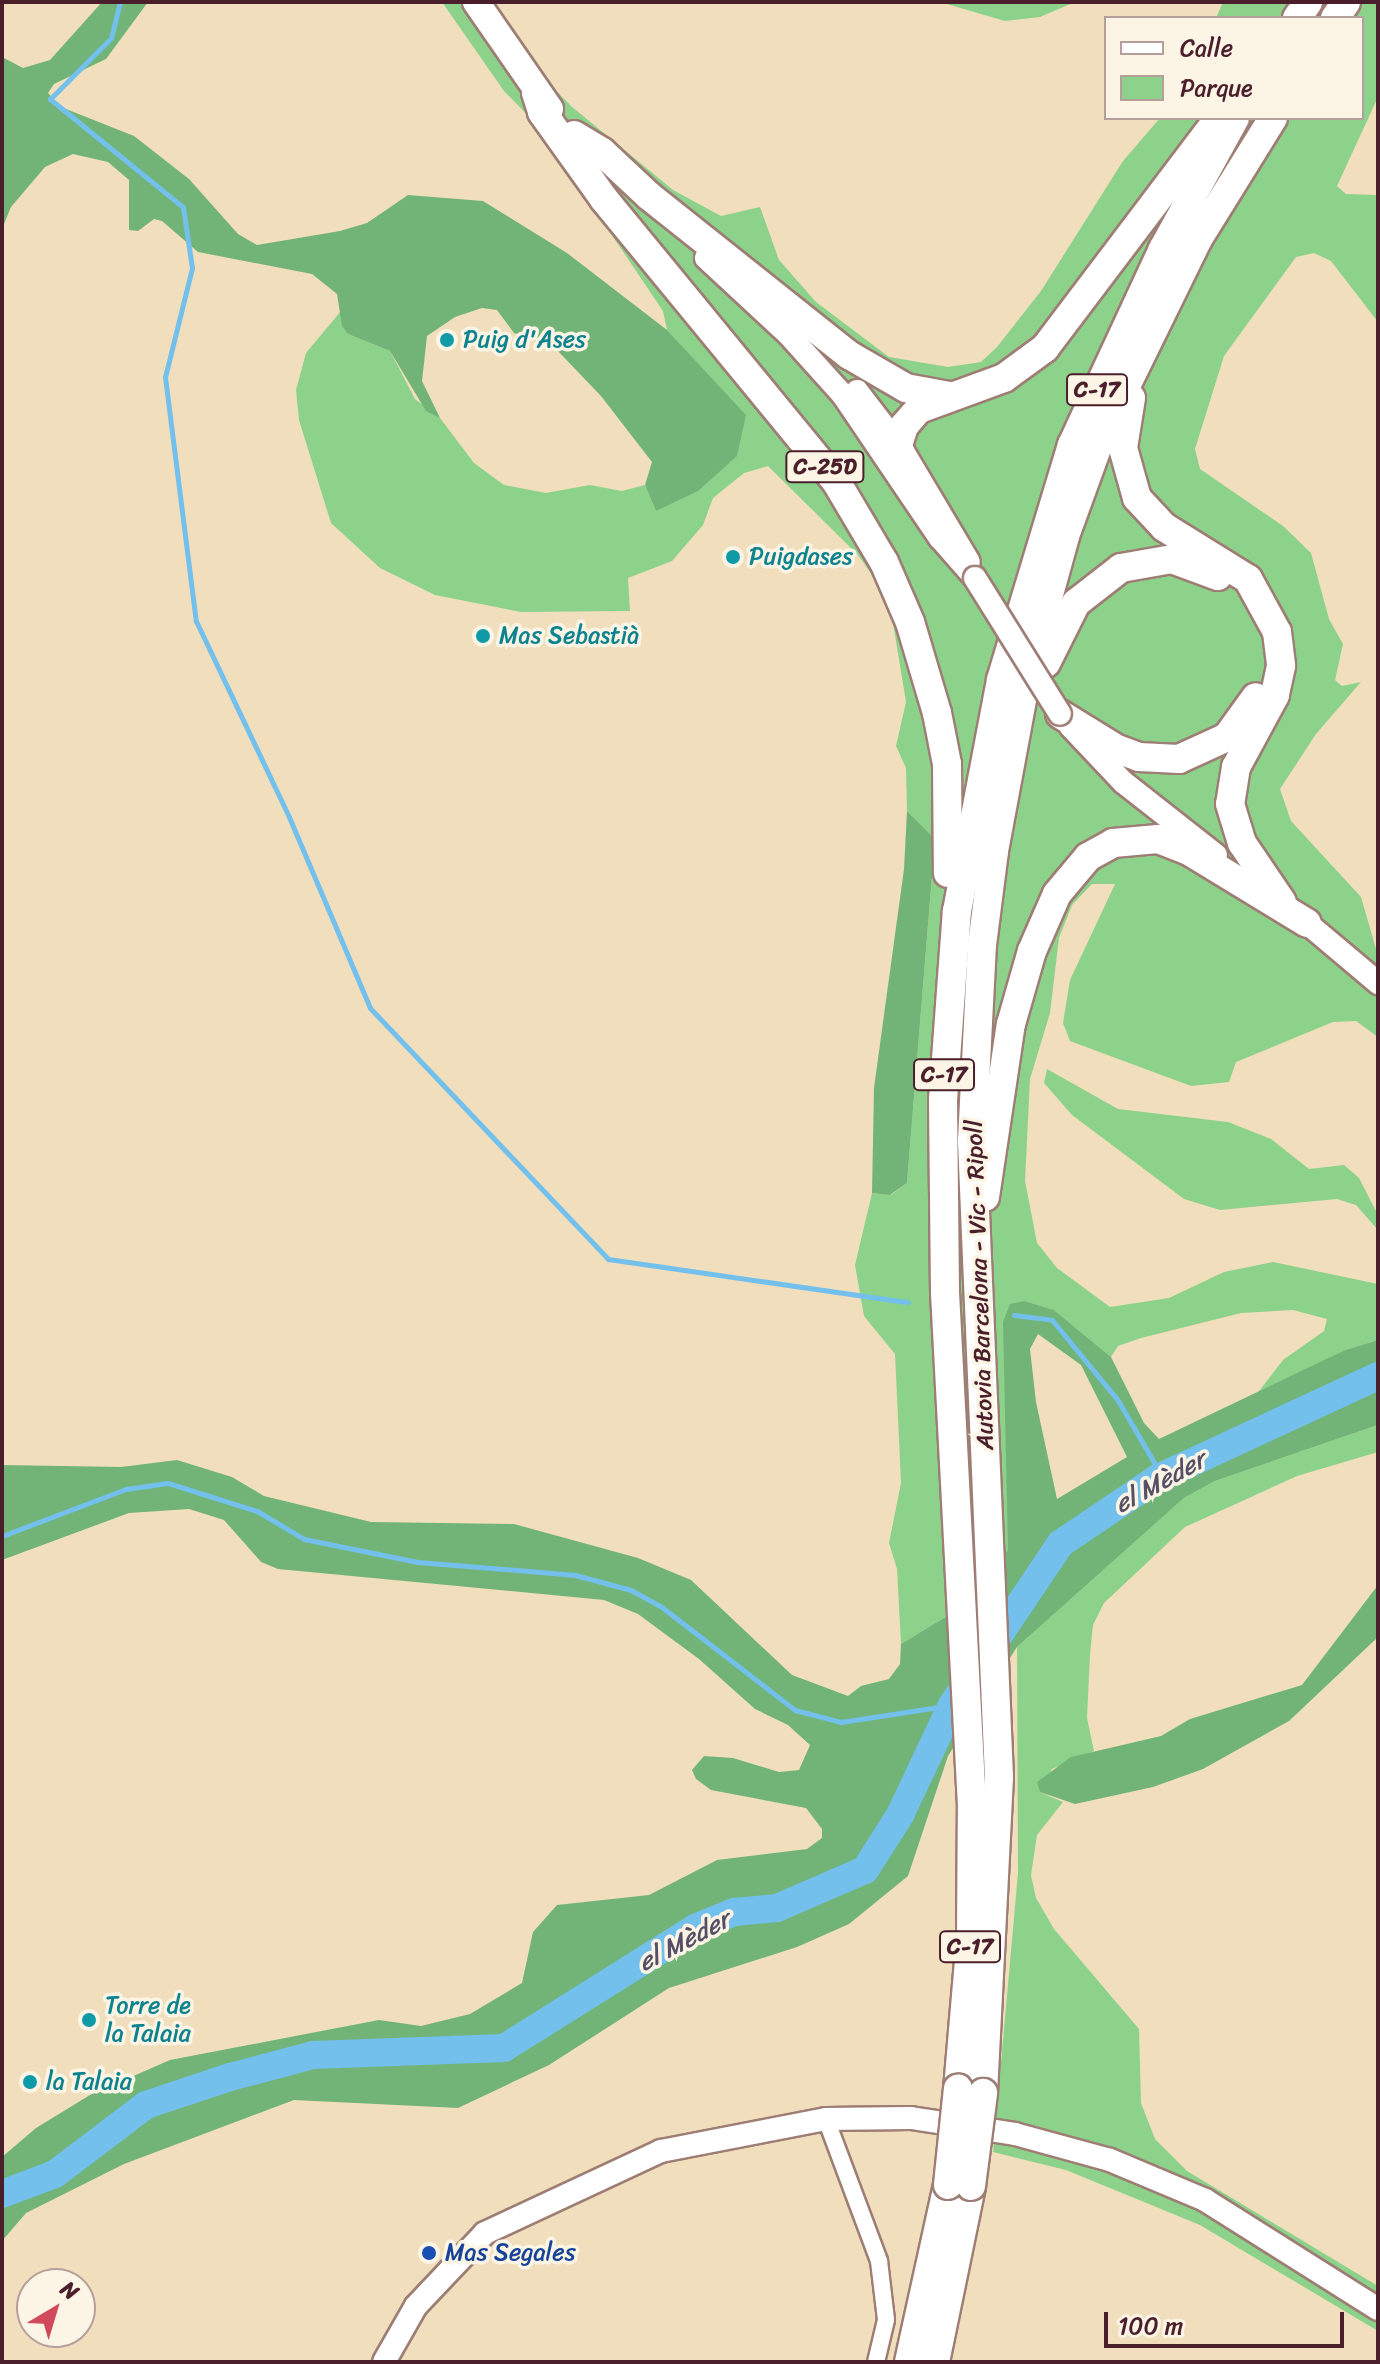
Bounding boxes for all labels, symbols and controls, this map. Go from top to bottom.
legend [1104,16,1364,120]
text: Calle [1180,27,1233,69]
text: Parque [1180,67,1253,109]
place label: Puig d'Ases [463,326,586,354]
marker: Puig d'Ases [438,331,456,349]
road number: C-17 [1065,372,1129,408]
road number: C-25D [785,449,865,485]
place label: Puigdases [749,543,853,571]
marker: Puigdases [724,548,742,566]
place label: Mas Sebastià [499,622,640,650]
marker: Mas Sebastià [474,627,492,645]
road number: C-17 [912,1057,976,1093]
street label: Autovia Barcelona - Vic - Ripoll [960,1118,1000,1452]
water label: el Mèder [1109,1444,1211,1520]
water label: el Mèder [633,1904,735,1978]
road number: C-17 [938,1929,1002,1965]
place label: Torre de la Talaia [105,1992,192,2048]
marker: Torre de la Talaia [80,2011,98,2029]
place label: la Talaia [46,2068,132,2096]
marker: la Talaia [21,2073,39,2091]
place label: Mas Segales [445,2239,574,2267]
marker: Mas Segales [420,2244,438,2262]
north arrow [16,2268,96,2348]
text: N [52,2270,88,2310]
scale bar [1108,2296,1348,2346]
text: 100 m [1118,2305,1183,2347]

